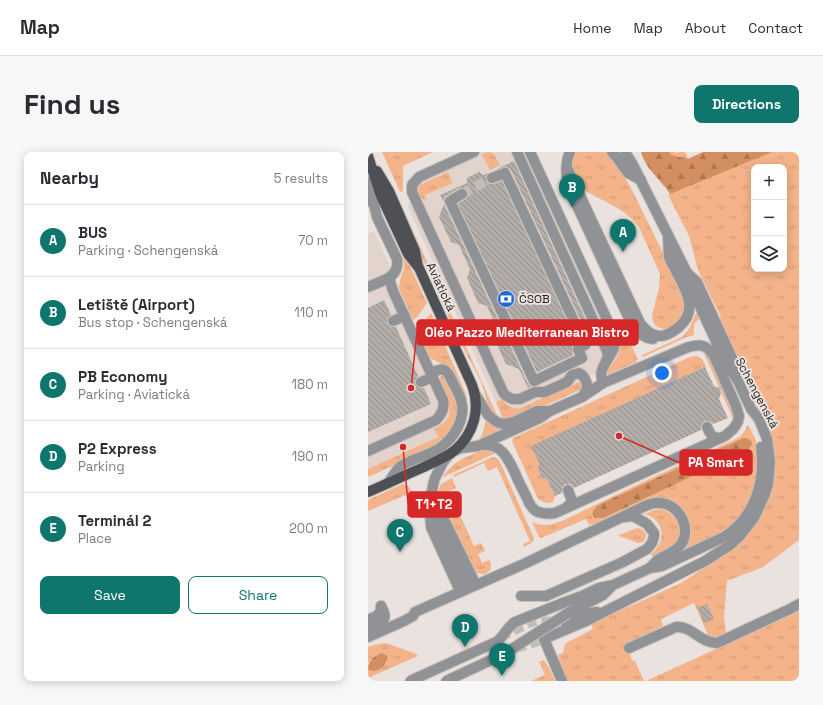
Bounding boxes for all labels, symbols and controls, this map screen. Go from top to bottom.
text: Map [20,15,60,40]
text: Home [573,19,611,37]
text: Map [633,19,663,37]
text: About [685,19,726,37]
text: Contact [748,19,803,37]
button: Directions [694,85,799,123]
text: Find us [24,86,121,122]
map controls [751,164,787,272]
button: + [751,164,787,200]
text: Nearby [40,167,99,189]
text: 5 results [274,170,328,187]
pin: B [559,174,585,207]
button: − [751,200,787,236]
pin: A [610,219,636,252]
text: BUS [78,223,107,242]
text: A [49,232,57,249]
text: 70 m [298,232,328,249]
button: layers [751,236,787,272]
text: Parking · Schengenská [78,242,218,259]
street label: Aviatická [423,260,459,314]
bank icon: ČSOB [496,289,516,309]
place label: ČSOB [519,291,550,307]
text: Letiště (Airport) [78,295,195,314]
text: B [49,304,57,321]
text: 110 m [294,304,328,321]
text: Bus stop · Schengenská [78,314,227,331]
callout: Oléo Pazzo Mediterranean Bistro [417,320,638,345]
text: Oléo Pazzo Mediterranean Bistro [425,324,629,341]
street label: Schengenská [732,355,782,431]
your location [652,363,672,383]
text: PB Economy [78,367,167,386]
text: C [49,376,57,393]
text: 180 m [292,376,328,393]
text: Parking · Aviatická [78,386,190,403]
text: P2 Express [78,439,157,458]
text: D [49,448,57,465]
text: 190 m [292,448,328,465]
callout: PA Smart [680,450,752,475]
text: PA Smart [688,454,744,471]
text: Parking [78,458,125,475]
callout: T1+T2 [408,492,461,517]
text: T1+T2 [416,496,453,513]
text: Terminál 2 [78,511,151,530]
pin: C [387,519,413,552]
text: E [49,520,57,537]
text: 200 m [289,520,328,537]
text: Place [78,530,112,547]
button: Save [40,576,180,614]
button: Share [188,576,328,614]
pin: D [452,614,478,647]
pin: E [489,643,515,676]

